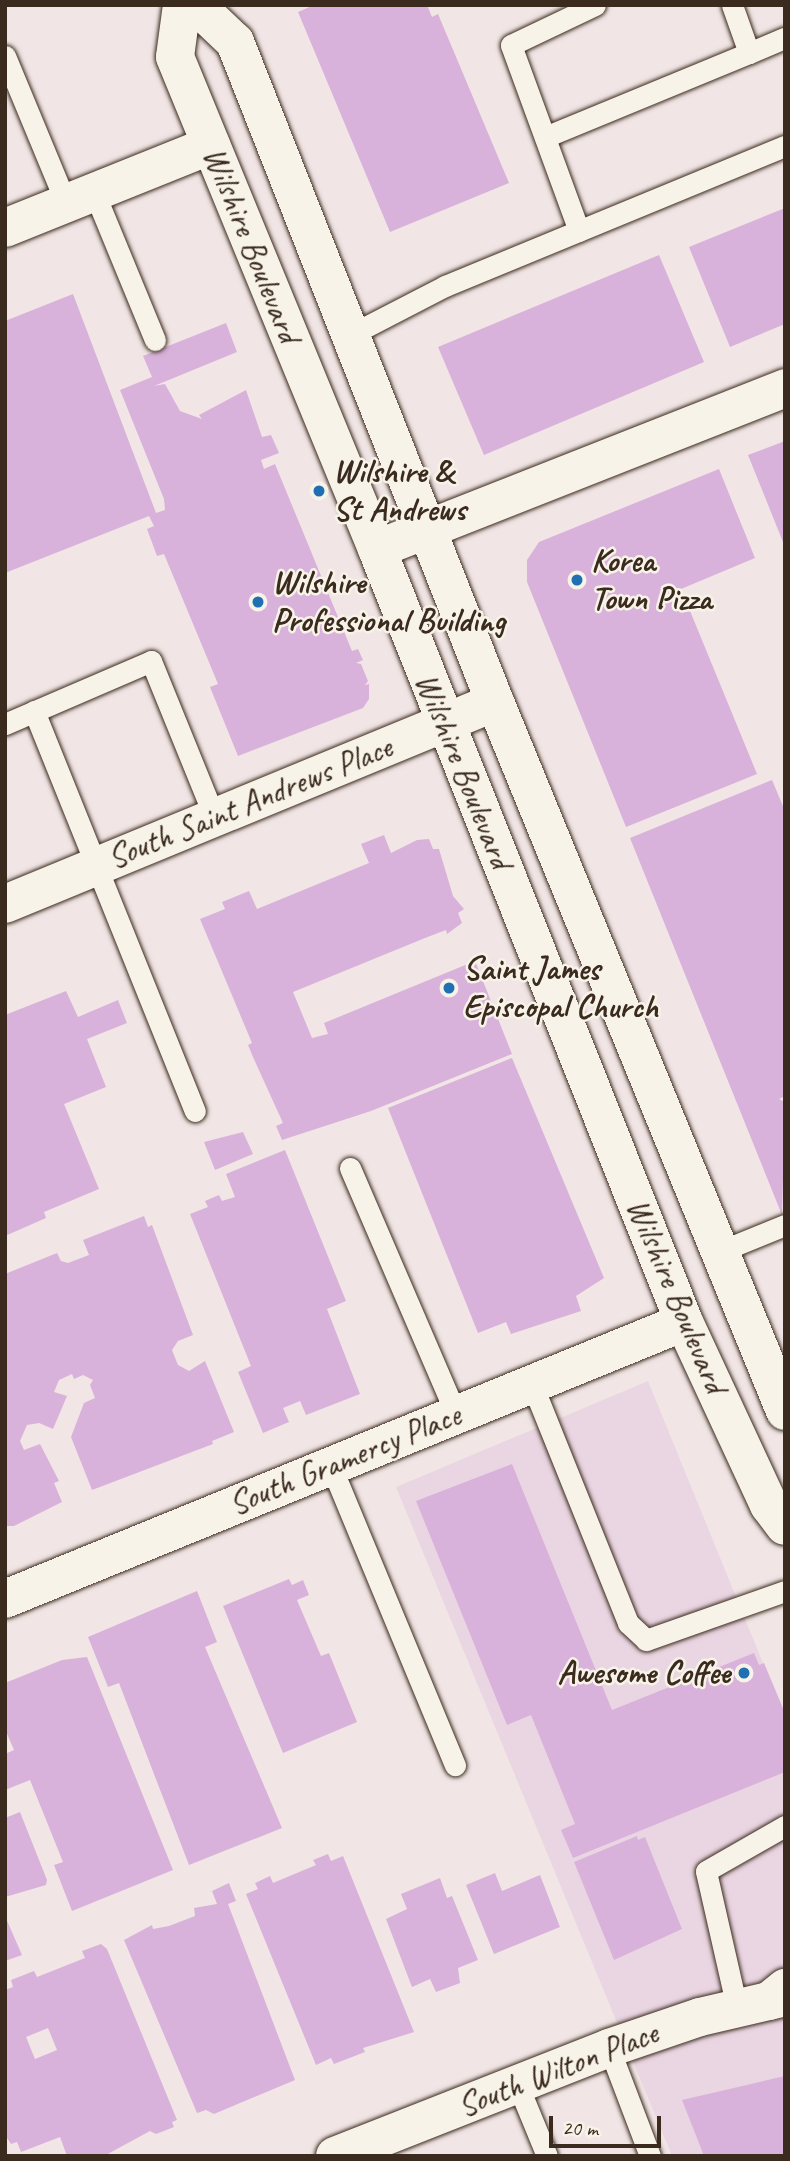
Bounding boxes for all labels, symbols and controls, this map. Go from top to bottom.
street label: Wilshire Boulevard [194,142,308,348]
place label: Wilshire & St Andrews [333,452,465,530]
marker: Wilshire & St Andrews [311,483,327,499]
place label: Korea Town Pizza [591,541,712,619]
place label: Wilshire Professional Building [272,563,505,641]
marker: Korea Town Pizza [569,572,585,588]
marker: Wilshire Professional Building [250,594,266,610]
street label: Wilshire Boulevard [406,668,520,874]
street label: South Saint Andrews Place [101,728,399,878]
place label: Saint James Episcopal Church [463,949,659,1027]
marker: Saint James Episcopal Church [441,980,457,996]
street label: Wilshire Boulevard [617,1193,735,1399]
street label: South Gramercy Place [223,1395,467,1525]
place label: Awesome Coffee [558,1653,730,1693]
marker: Awesome Coffee [736,1665,752,1681]
street label: South Wilton Place [451,2013,665,2127]
scale bar [552,2102,664,2146]
text: 20 m [562,2115,598,2141]

